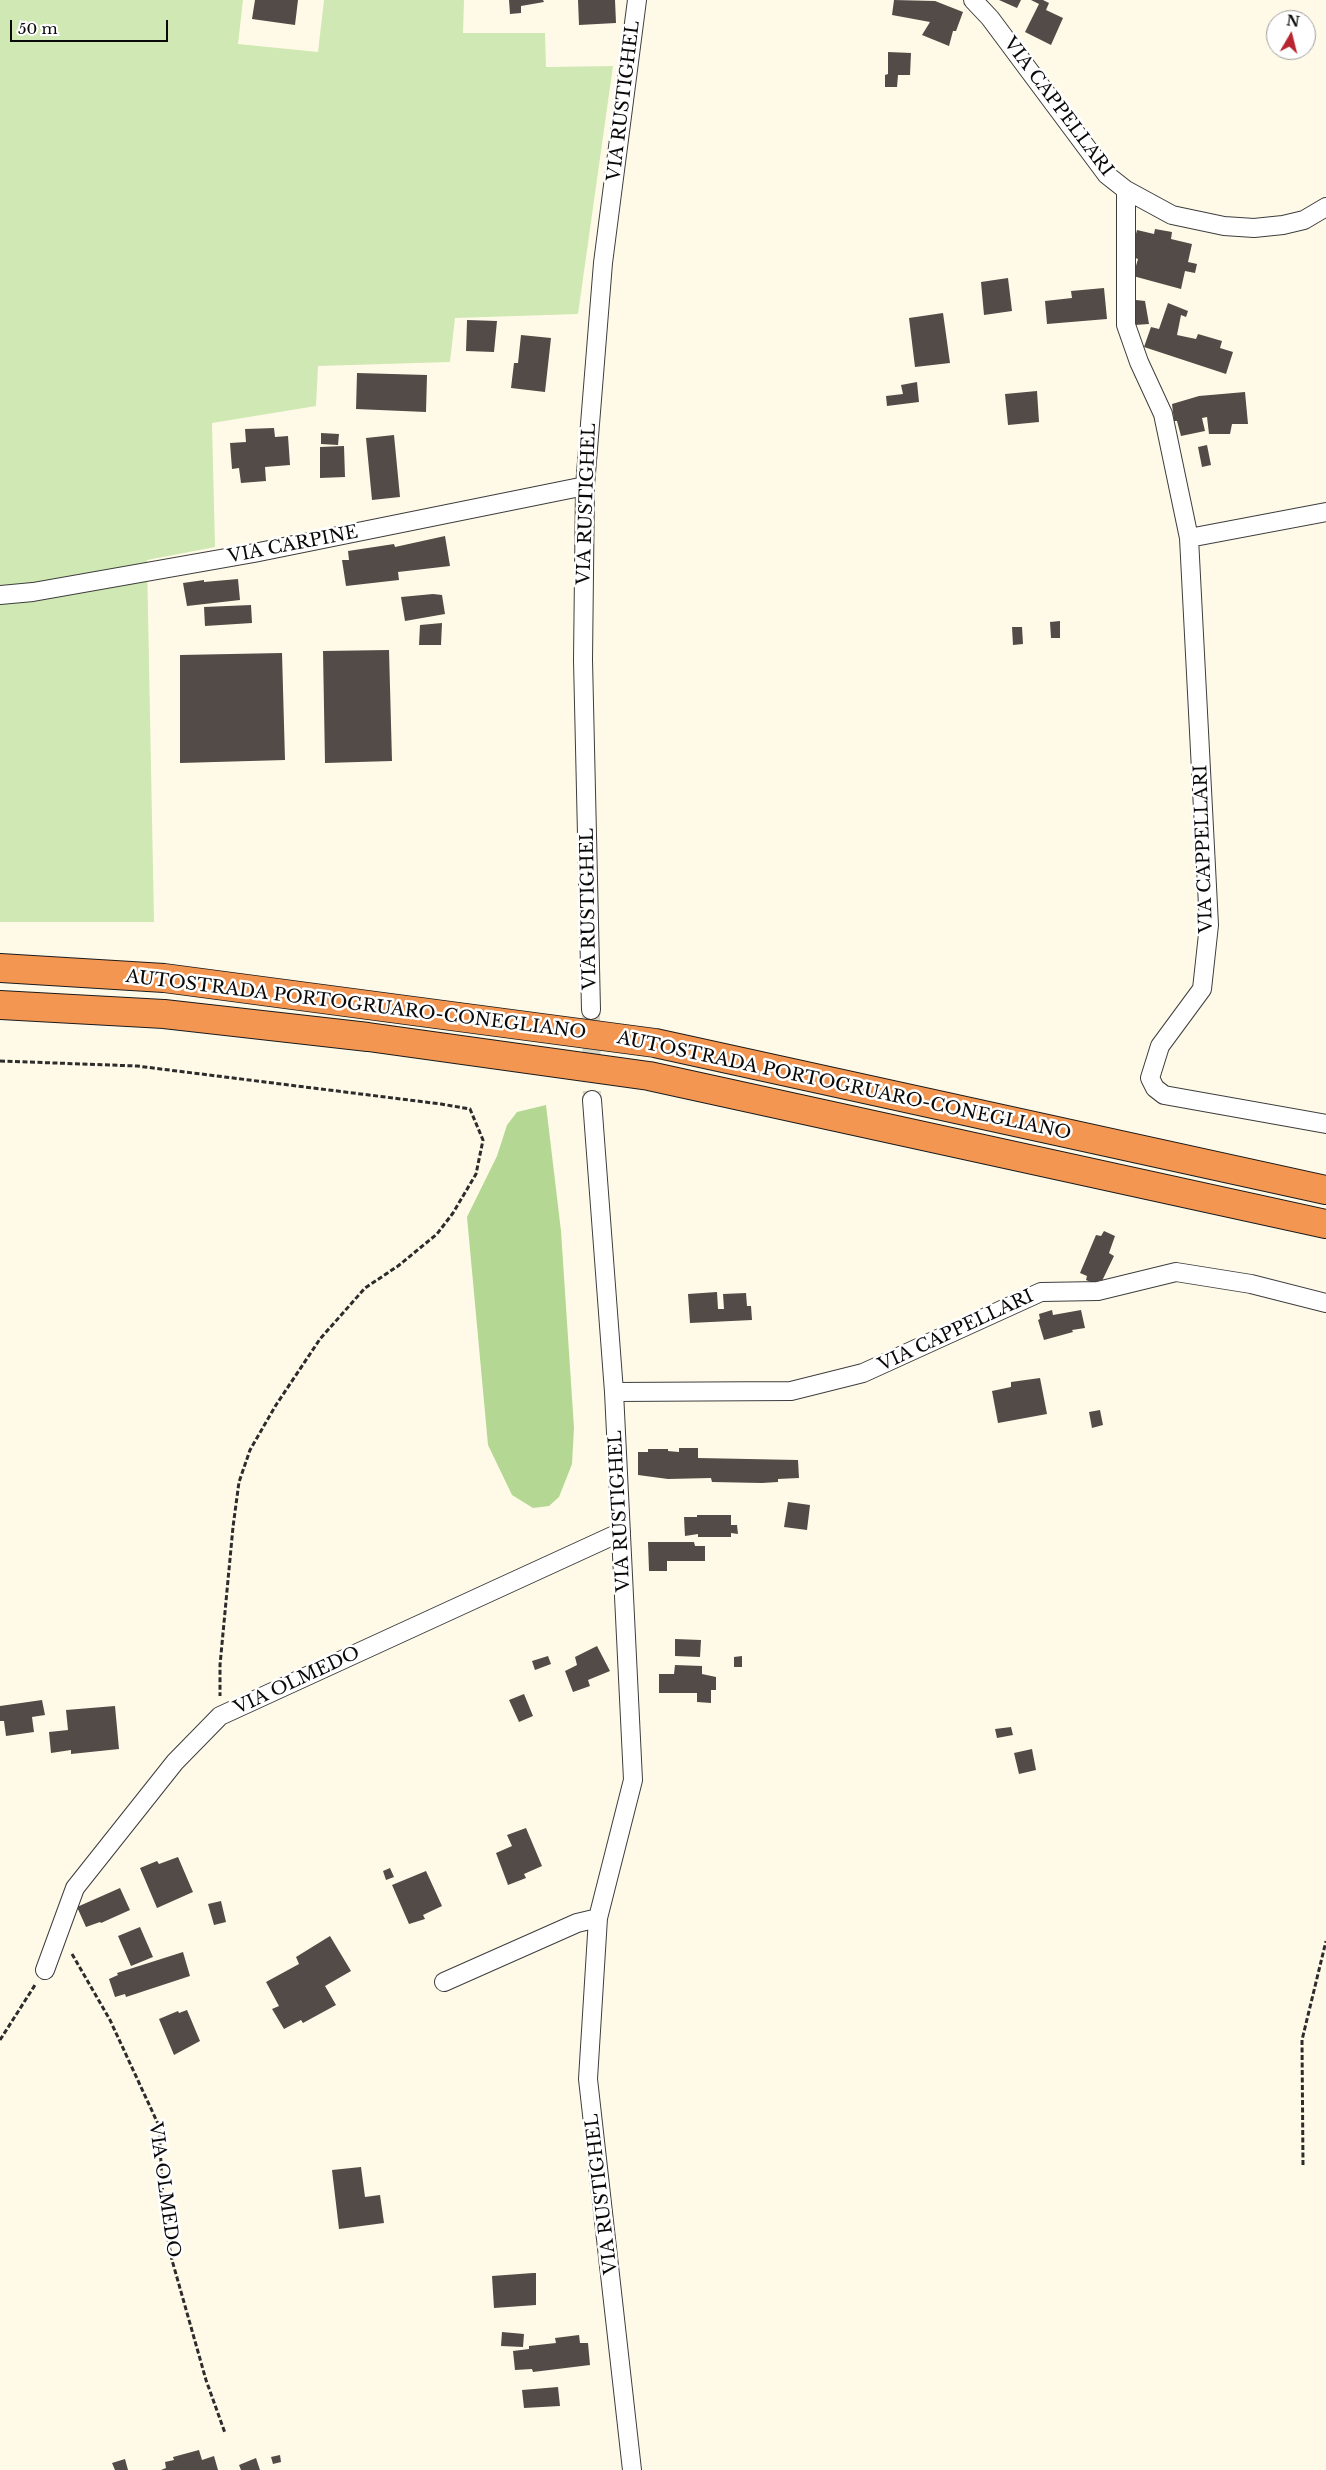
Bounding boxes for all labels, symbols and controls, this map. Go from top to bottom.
scale bar [12,10,170,42]
north arrow [1266,10,1316,60]
text: N [1285,11,1301,31]
text: 50 m [18,19,58,38]
street label: VIA RUSTIGHEL [603,20,645,182]
street label: VIA CAPPELLARI [999,33,1117,181]
street label: VIA RUSTIGHEL [573,423,601,585]
street label: VIA CARPINE [226,522,360,568]
street label: VIA CAPPELLARI [1190,764,1218,934]
street label: VIA RUSTIGHEL [577,828,601,990]
street label: AUTOSTRADA PORTOGRUARO-CONEGLIANO [125,966,587,1044]
street label: AUTOSTRADA PORTOGRUARO-CONEGLIANO [615,1027,1073,1145]
street label: VIA CAPPELLARI [875,1286,1037,1376]
street label: VIA RUSTIGHEL [605,1430,635,1592]
street label: VIA OLMEDO [231,1642,363,1720]
street label: VIA RUSTIGHEL [581,2113,623,2275]
street label: VIA OLMEDO [144,2121,184,2259]

